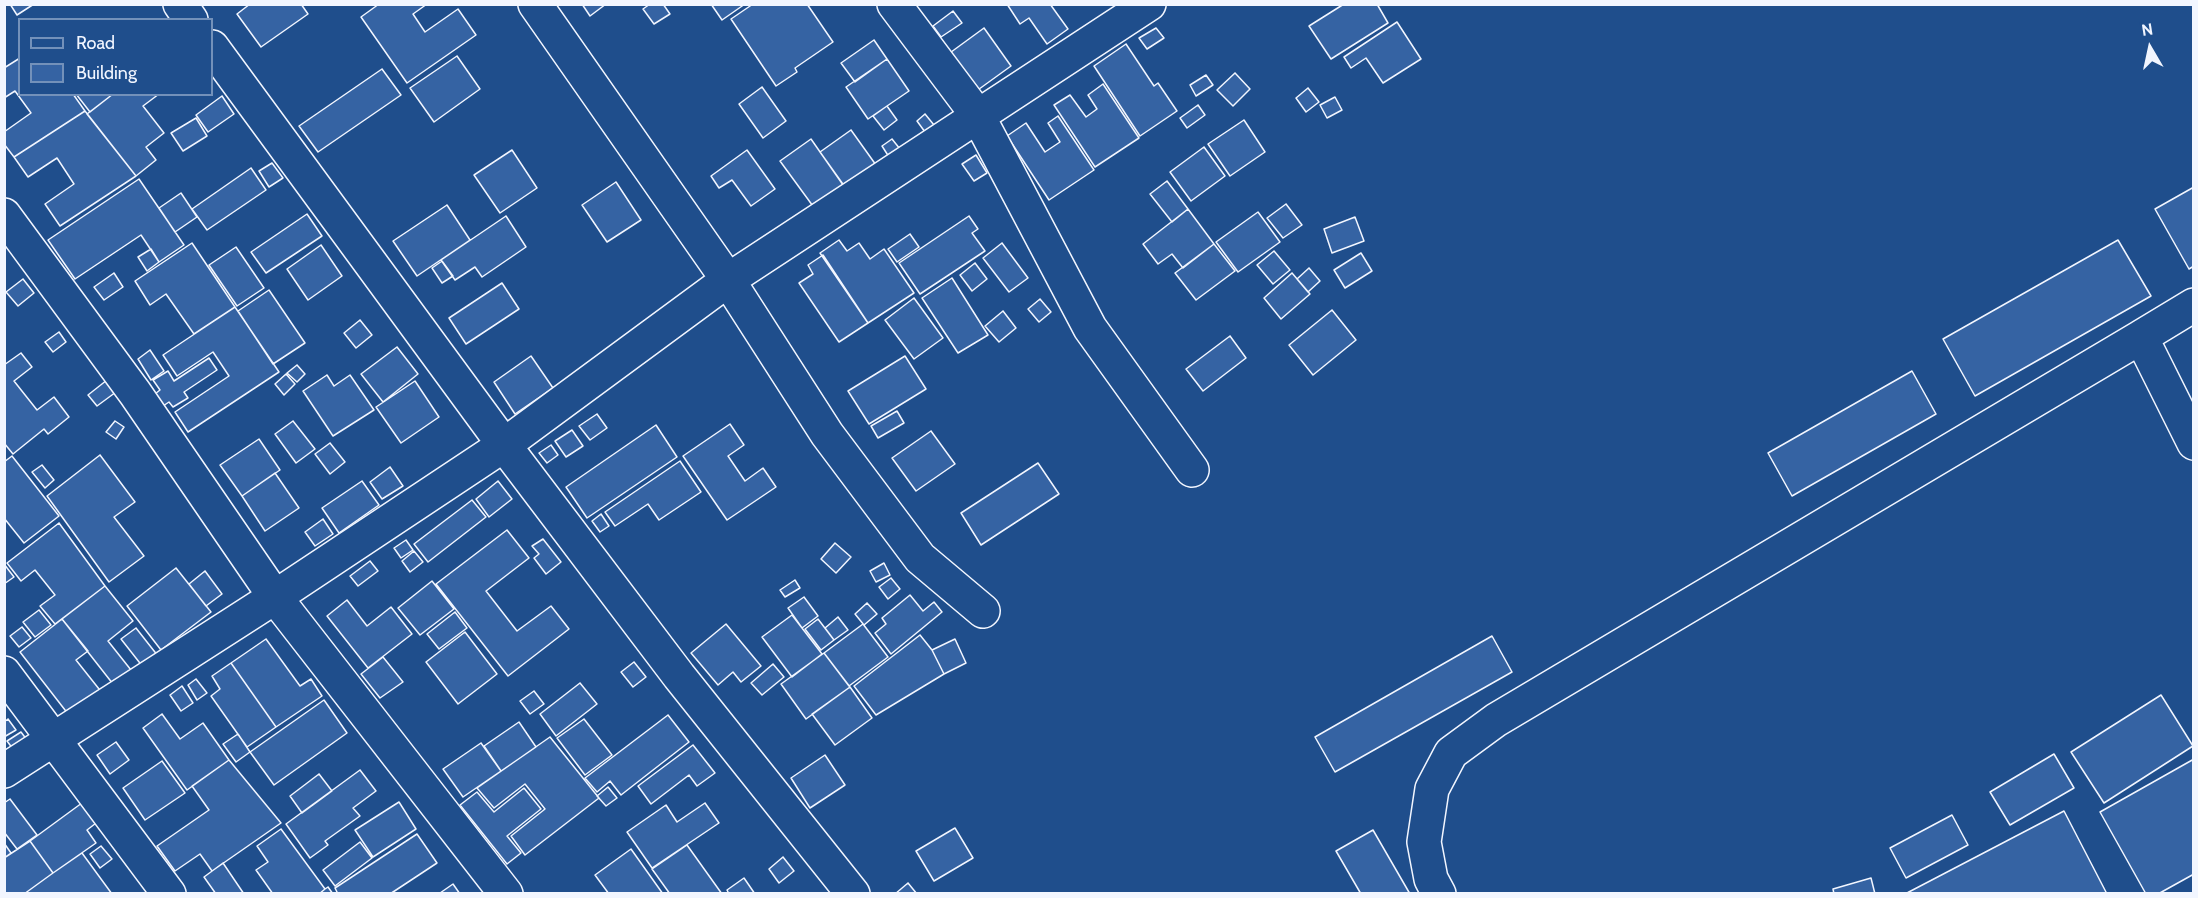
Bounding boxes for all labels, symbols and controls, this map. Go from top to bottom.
legend [18,18,213,96]
north arrow [2120,18,2180,78]
text: N [2140,19,2154,40]
text: Road [76,32,115,54]
text: Building [76,62,137,84]

